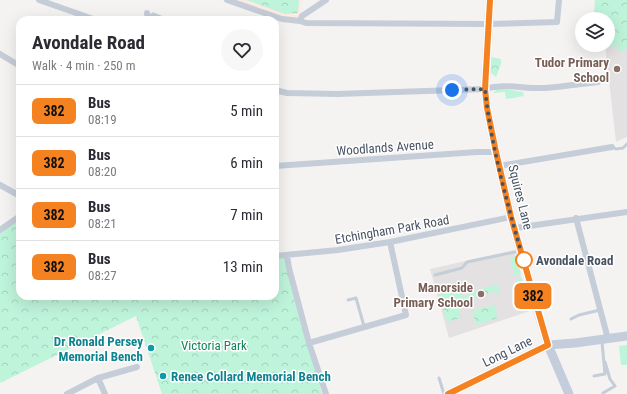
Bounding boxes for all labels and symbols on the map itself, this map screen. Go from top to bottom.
place label: Tudor Primary School [535,55,609,85]
marker: Tudor Primary School [612,64,622,74]
your location [442,80,462,100]
street label: Woodlands Avenue [336,137,434,158]
street label: Squires Lane [505,163,536,231]
street label: Etchingham Park Road [334,212,450,247]
marker: Avondale Road [515,251,533,269]
place label: Avondale Road [536,253,613,268]
place label: Manorside Primary School [393,280,473,310]
line badge: 382 [510,283,556,309]
marker: Manorside Primary School [476,289,486,299]
street label: Long Lane [480,333,534,370]
place label: Dr Ronald Persey Memorial Bench [54,334,143,364]
park label: Victoria Park [181,338,247,353]
marker: Dr Ronald Persey Memorial Bench [146,343,156,353]
place label: Renee Collard Memorial Bench [171,369,331,384]
marker: Renee Collard Memorial Bench [158,371,168,381]

